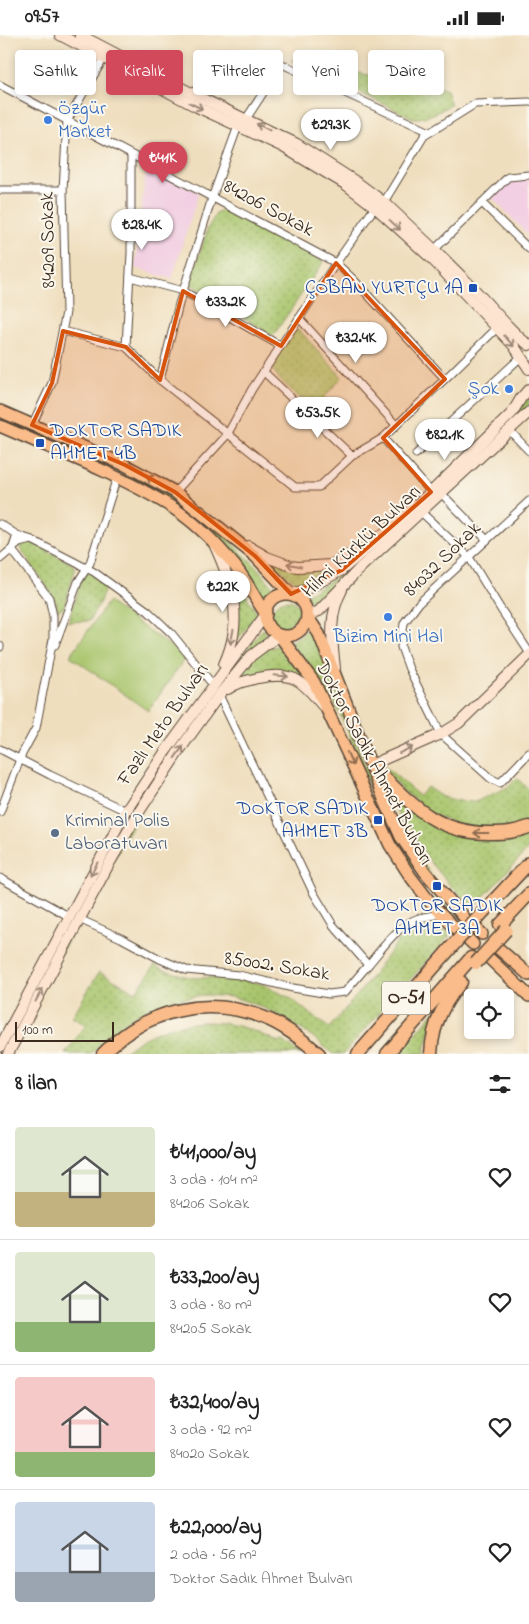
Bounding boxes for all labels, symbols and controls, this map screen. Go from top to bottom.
text: 09:57 [25,4,59,31]
chip: Satılık [15,50,96,95]
chip: Kiralık [106,50,183,95]
chip: Filtreler [193,50,283,95]
chip: Yeni [293,50,358,95]
chip: Daire [368,50,444,95]
place label: Özgür Market [58,95,112,147]
one-way arrow [189,101,204,111]
pin: ₺29.3K [290,109,372,151]
text: ₺29.3K [312,113,350,137]
marker: Özgür Market [42,114,54,126]
one-way arrow [256,122,271,131]
pin: ₺41K [133,141,193,184]
text: ₺41K [149,146,177,170]
street label: 84206 Sokak [217,173,319,245]
street label: 84209 Sokak [34,191,64,288]
pin: ₺28.4K [101,209,183,251]
text: ₺28.4K [122,213,162,237]
one-way arrow [388,219,401,231]
place label: ÇOBAN YURTÇU 1A [305,274,463,303]
marker: ÇOBAN YURTÇU 1A [467,282,479,294]
pin: ₺33.2K [185,285,267,328]
text: ₺33.2K [206,290,246,314]
pin: ₺32.4K [315,321,397,364]
text: ₺32.4K [336,326,376,350]
one-way arrow [503,334,514,347]
place label: Şok [468,375,499,404]
marker: Şok [503,383,515,395]
pin: ₺53.5K [277,397,359,439]
text: ₺53.5K [296,401,340,425]
place label: DOKTOR SADIK AHMET 4B [49,417,182,469]
pin: ₺82.1K [404,419,486,461]
text: ₺82.1K [426,423,464,447]
marker: DOKTOR SADIK AHMET 4B [34,437,46,449]
one-way arrow [147,474,161,484]
street label: Hilmi Kürklü Bulvarı [295,479,429,605]
street label: 84032 Sokak [397,515,489,605]
one-way arrow [286,560,302,570]
pin: ₺22K [193,571,253,613]
text: ₺22K [207,575,239,599]
marker: Bizim Mini Hal [382,611,394,623]
place label: Bizim Mini Hal [332,623,443,652]
one-way arrow [227,628,237,644]
street label: Doktor Sadık Ahmet Bulvarı [306,655,439,871]
street label: Fazlı Meto Bulvarı [110,658,217,793]
one-way arrow [272,671,288,681]
one-way arrow [398,744,413,754]
one-way arrow [174,745,184,759]
one-way arrow [346,751,355,766]
place label: DOKTOR SADIK AHMET 3B [236,795,368,847]
place label: Kriminal Polis Laboratuvarı [65,807,170,859]
marker: DOKTOR SADIK AHMET 3B [372,814,384,826]
marker: Kriminal Polis Laboratuvarı [49,827,61,839]
one-way arrow [473,828,490,838]
one-way arrow [89,862,99,877]
marker: DOKTOR SADIK AHMET 3A [431,880,443,892]
place label: DOKTOR SADIK AHMET 3A [370,892,503,944]
street label: 85002. Sokak [222,944,332,990]
road number: O-51 [382,981,430,1015]
one-way arrow [34,988,44,1003]
map controls [464,989,514,1039]
button: locate [464,989,514,1039]
scale bar [15,1019,114,1042]
text: 100 m [22,1020,53,1041]
text: 8 ilan [15,1069,57,1099]
icon: filters [486,1070,514,1098]
text: ₺41,000/ay [170,1138,256,1168]
icon: home [55,1147,115,1207]
icon: heart [486,1163,514,1191]
text: 3 oda · 104 m² [170,1168,258,1192]
text: 84206 Sokak [170,1192,249,1216]
text: ₺33,200/ay [170,1263,260,1293]
icon: home [55,1272,115,1332]
icon: heart [486,1288,514,1316]
text: 3 oda · 80 m² [170,1293,252,1317]
text: 84205 Sokak [170,1317,251,1341]
text: ₺32,400/ay [170,1388,260,1418]
icon: home [55,1397,115,1457]
icon: heart [486,1413,514,1441]
text: 3 oda · 92 m² [170,1418,252,1442]
text: 84020 Sokak [170,1442,249,1466]
text: ₺22,000/ay [170,1513,262,1543]
icon: home [55,1522,115,1582]
icon: heart [486,1538,514,1566]
text: 2 oda · 56 m² [170,1543,257,1567]
text: Doktor Sadık Ahmet Bulvarı [170,1567,353,1591]

